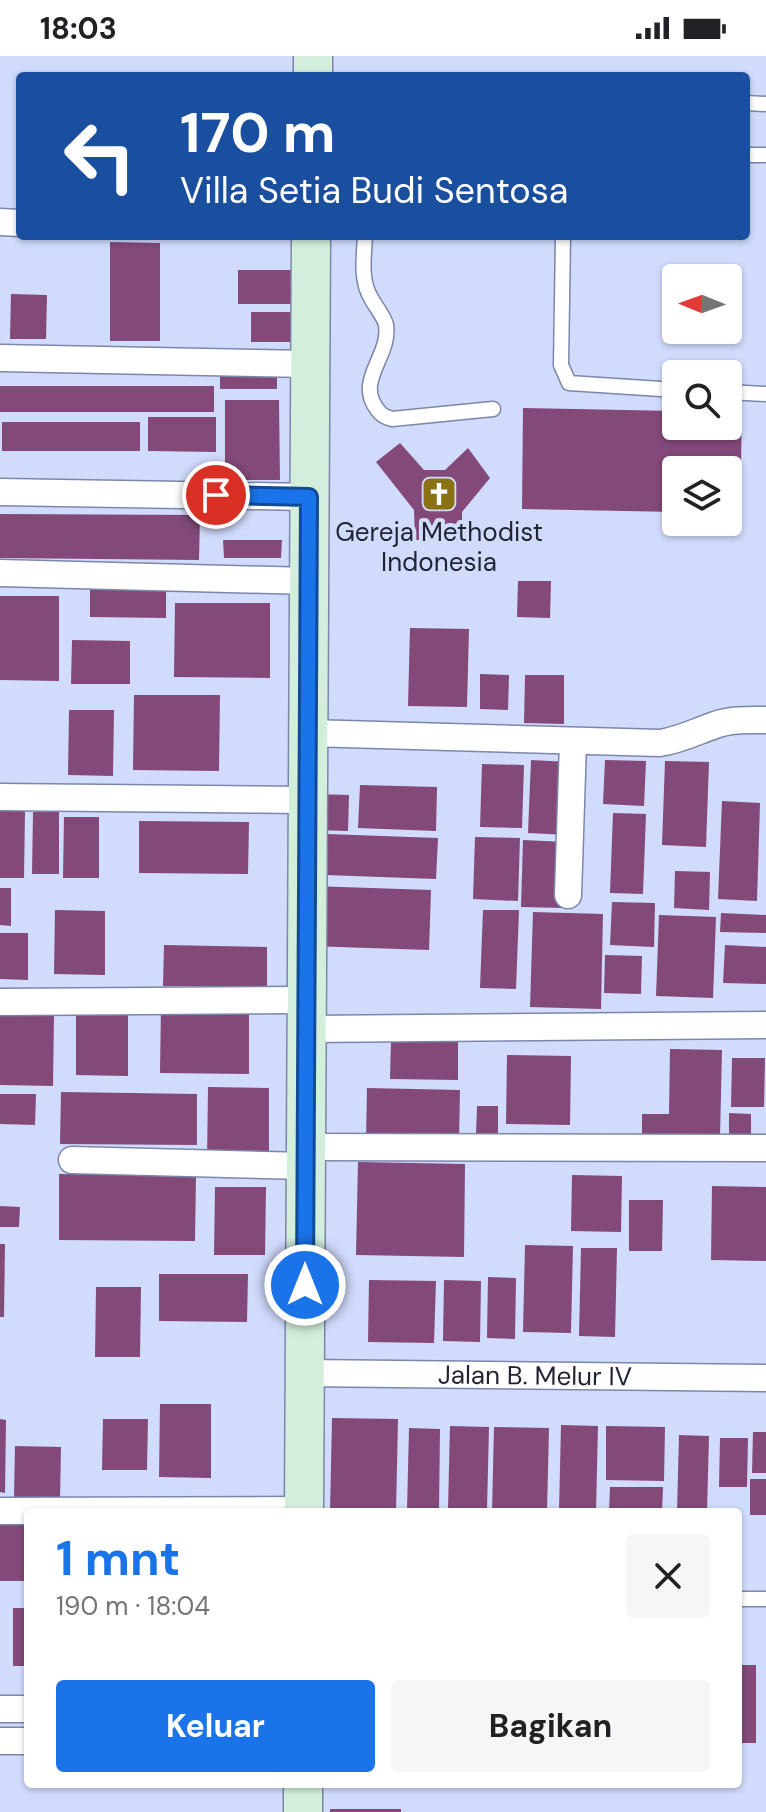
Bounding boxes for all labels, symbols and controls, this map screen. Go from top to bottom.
text: 18:03 [40,9,117,48]
text: 170 m [180,96,335,169]
icon: left [48,104,152,208]
text: Villa Setia Budi Sentosa [180,167,568,214]
north arrow [662,264,742,344]
map controls [662,264,742,536]
button: search [662,360,742,440]
button: layers [662,456,742,536]
pin [182,461,250,529]
icon: arrive [194,473,238,517]
church icon: Gereja Methodist Indonesia [420,475,458,513]
place label: Gereja Methodist Indonesia [335,515,543,579]
position arrow [263,1243,347,1327]
street label: Jalan B. Melur IV [438,1357,632,1394]
text: 1 mnt [56,1527,180,1590]
button: close [626,1534,710,1618]
text: 190 m · 18:04 [56,1589,210,1623]
button: Keluar [56,1680,375,1772]
button: Bagikan [391,1680,710,1772]

